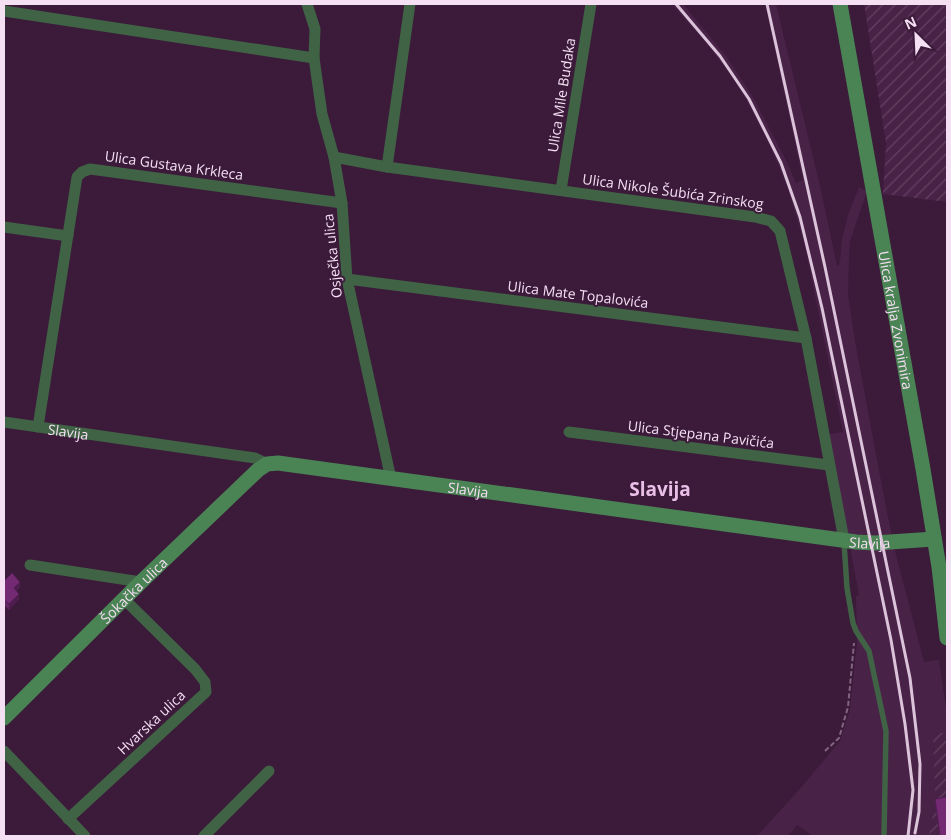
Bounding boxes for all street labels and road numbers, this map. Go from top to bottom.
street label: Ulica Mile Budaka [543,36,579,154]
street label: Ulica Gustava Krkleca [104,146,244,184]
street label: Ulica Nikole Šubića Zrinskog [581,169,765,213]
street label: Osječka ulica [318,213,346,299]
street label: Ulica kralja Zvonimira [875,249,918,391]
street label: Ulica Mate Topalovića [507,276,649,312]
street label: Ulica Stjepana Pavičića [627,416,775,452]
street label: Slavija [47,419,90,444]
street label: Slavija [447,477,490,501]
street label: Slavija [848,532,891,553]
street label: Šokačka ulica [96,553,171,627]
street label: Hvarska ulica [113,686,189,758]

